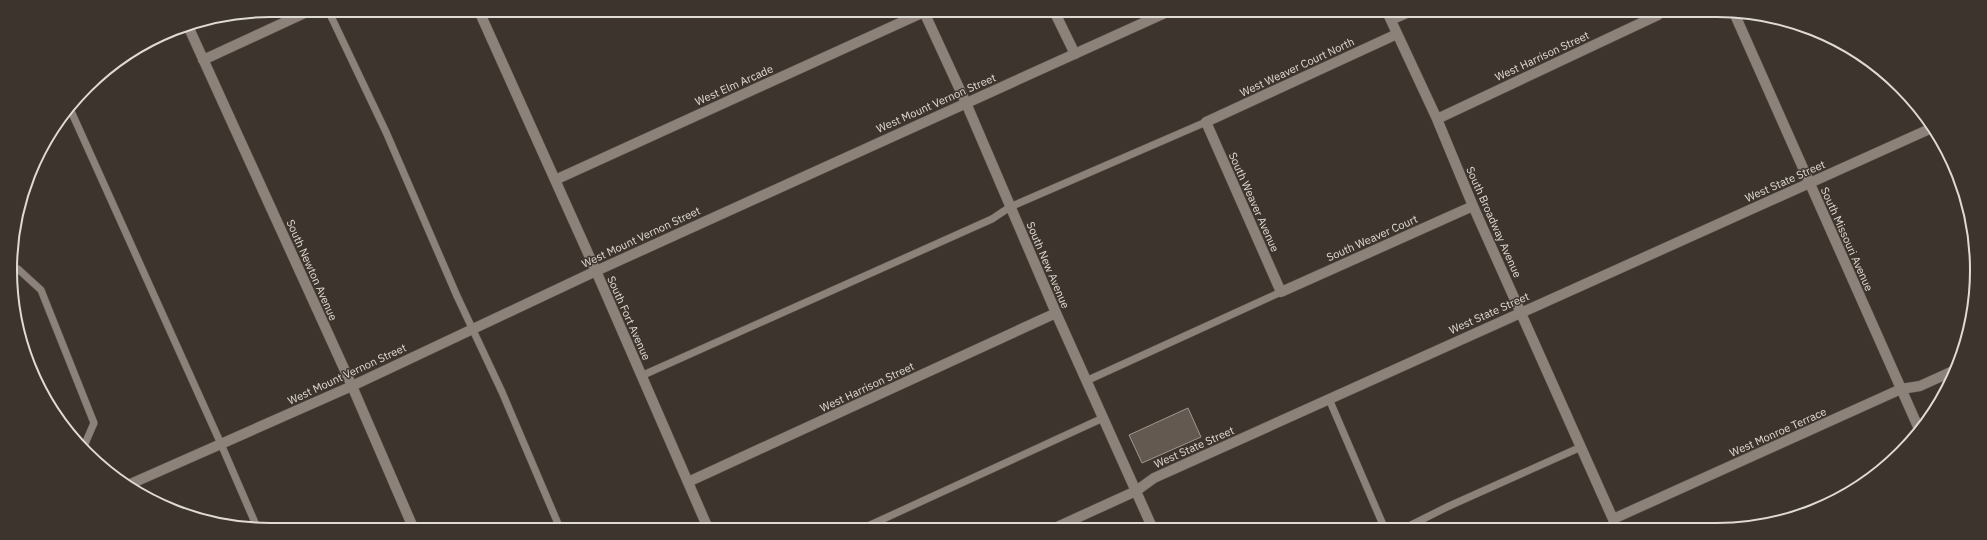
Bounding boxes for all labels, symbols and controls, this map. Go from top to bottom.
street label: West Harrison Street [1493,28,1591,84]
street label: West Weaver Court North [1237,34,1357,100]
street label: West Elm Arcade [693,62,775,108]
street label: West Mount Vernon Street [874,70,998,136]
street label: South Weaver Avenue [1226,150,1282,254]
street label: West State Street [1743,157,1827,205]
street label: South Broadway Avenue [1463,164,1525,280]
street label: South Missouri Avenue [1818,185,1876,293]
street label: West Mount Vernon Street [579,203,703,271]
street label: South Weaver Court [1324,212,1420,264]
street label: South Newton Avenue [283,217,341,323]
street label: South New Avenue [1023,219,1073,311]
street label: South Fort Avenue [604,274,654,362]
street label: West State Street [1447,289,1531,337]
street label: West Mount Vernon Street [285,340,409,408]
street label: West Harrison Street [818,359,916,415]
street label: West Monroe Terrace [1727,404,1829,460]
street label: West State Street [1152,423,1236,471]

